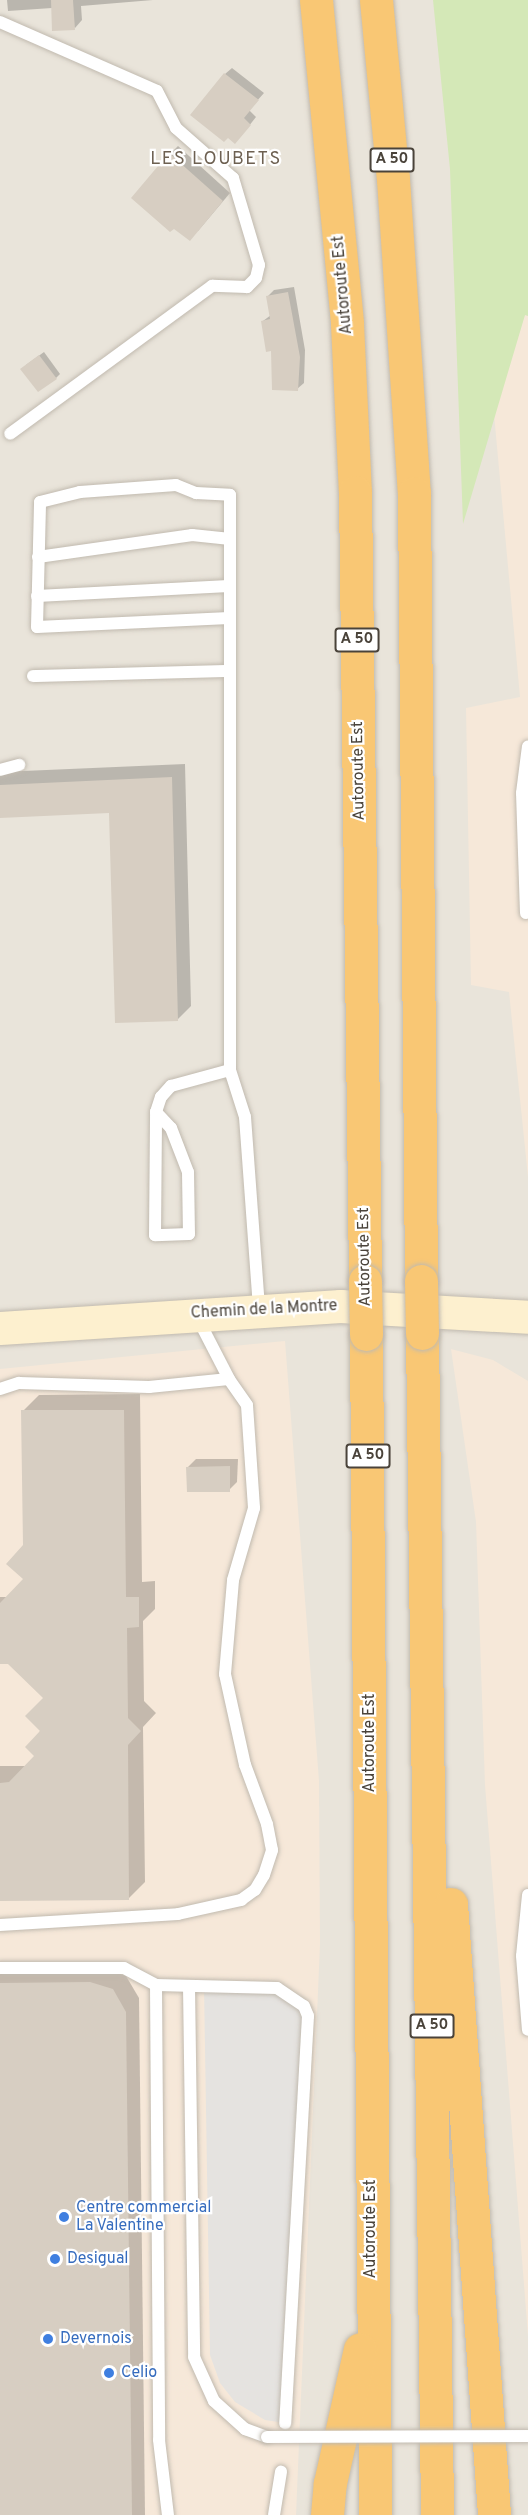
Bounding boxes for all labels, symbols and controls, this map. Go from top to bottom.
road number: A 50 [368,148,416,172]
district label: LES LOUBETS [150,149,282,171]
street label: Autoroute Est [329,235,357,335]
road number: A 50 [333,628,381,652]
street label: Autoroute Est [349,721,369,821]
street label: Autoroute Est [355,1207,375,1307]
street label: Chemin de la Montre [190,1297,338,1323]
road number: A 50 [344,1444,392,1468]
street label: Autoroute Est [360,1693,380,1793]
road number: A 50 [408,2014,456,2038]
street label: Autoroute Est [361,2179,381,2279]
place label: Centre commercial La Valentine [76,2198,211,2236]
marker: Centre commercial La Valentine [57,2210,71,2224]
place label: Desigual [67,2249,129,2269]
marker: Desigual [48,2252,62,2266]
place label: Devernois [60,2329,132,2349]
marker: Devernois [41,2332,55,2346]
place label: Celio [121,2363,157,2383]
marker: Celio [102,2366,116,2380]

